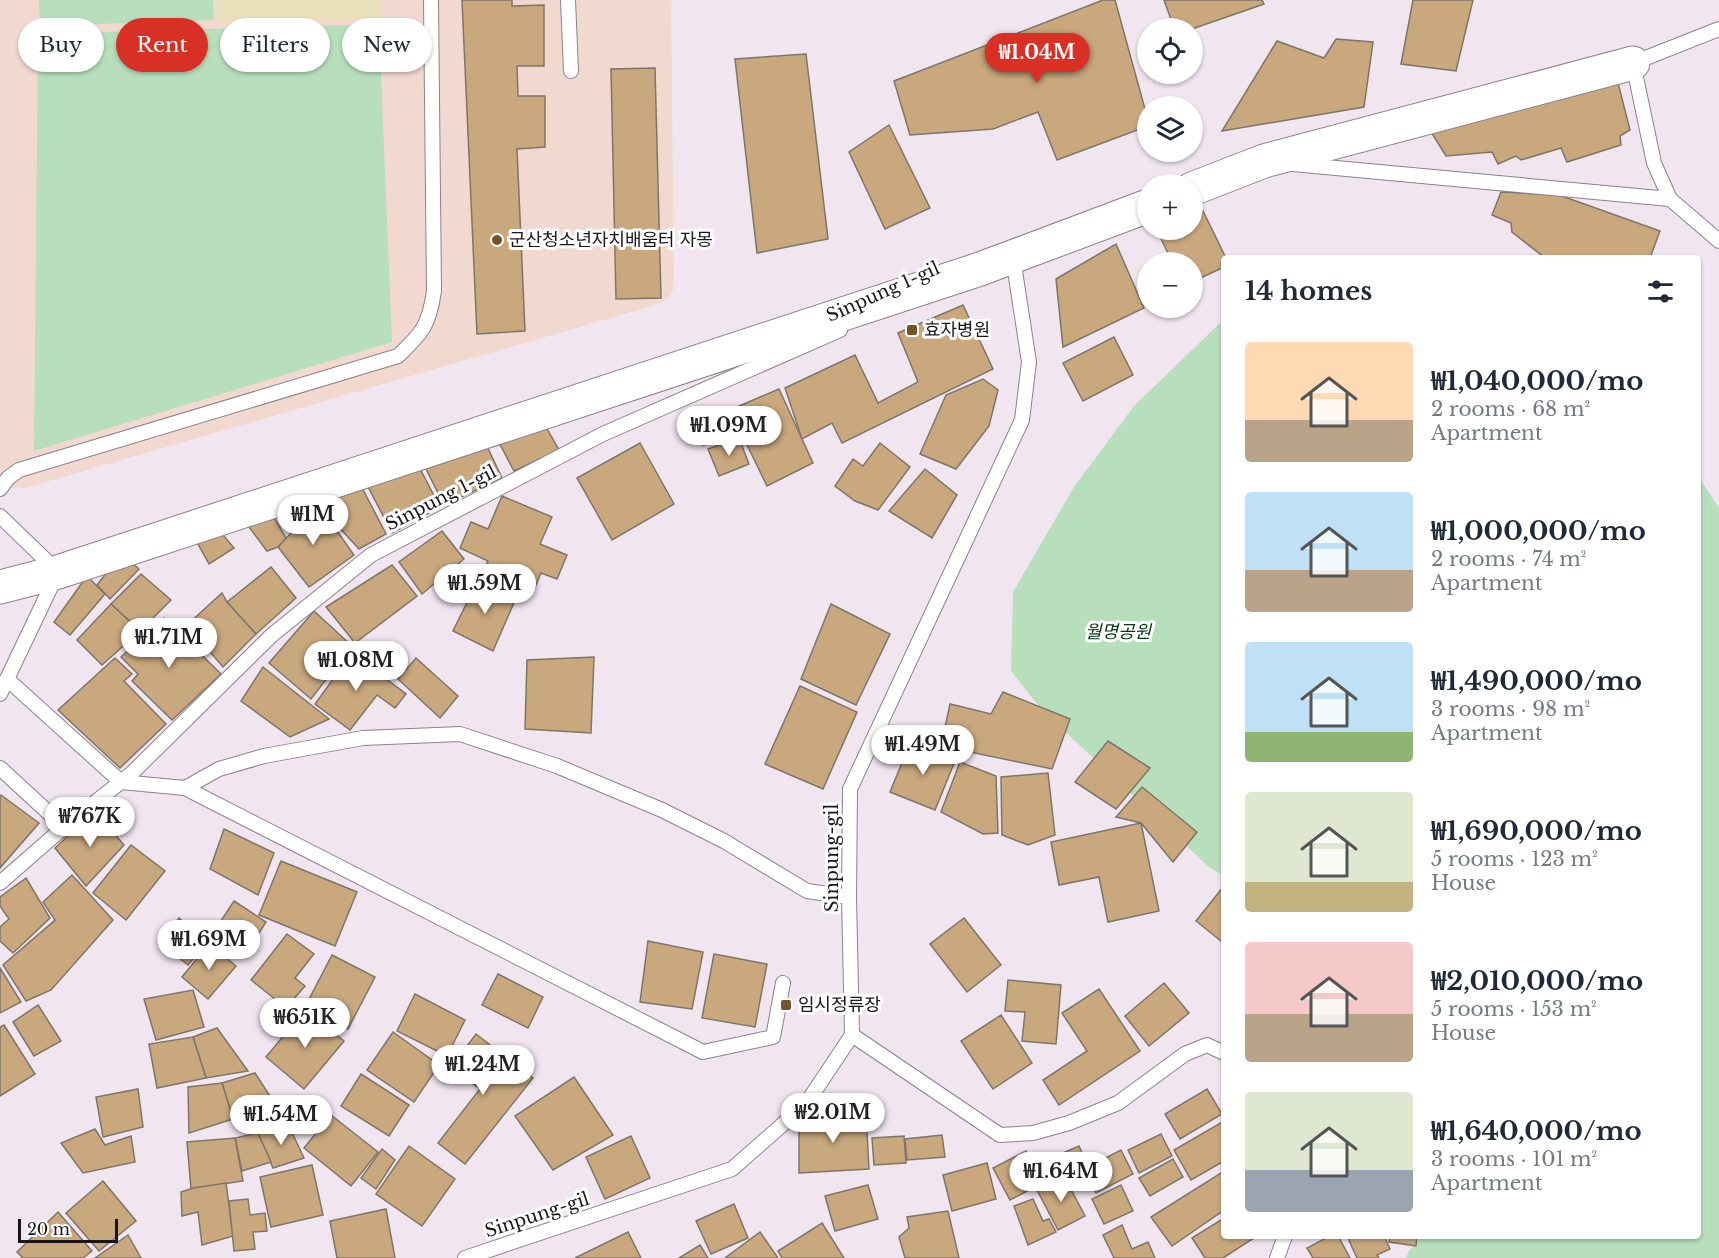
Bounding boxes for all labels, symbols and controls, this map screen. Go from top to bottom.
chip: Buy [18,18,104,72]
chip: Rent [116,18,208,72]
chip: Filters [220,18,330,72]
chip: New [342,18,432,72]
map controls [1137,18,1203,318]
button: locate [1137,18,1203,84]
pin: ₩1.04M [988,33,1086,84]
text: ₩1.04M [999,40,1075,64]
button: layers [1137,96,1203,162]
button: + [1137,174,1203,240]
place label: 군산청소년자치배움터 자몽 [509,229,713,251]
marker: 군산청소년자치배움터 자몽 [490,233,504,247]
button: − [1137,252,1203,318]
street label: Sinpung 1-gil [823,257,943,327]
text: 14 homes [1245,275,1372,307]
icon: filters [1644,275,1677,308]
place label: 효자병원 [924,319,990,341]
marker: 효자병원 [905,323,919,337]
text: ₩1,040,000/mo [1431,365,1643,397]
icon: home [1293,366,1365,438]
text: 2 rooms · 68 m² [1431,397,1590,421]
pin: ₩1.09M [680,406,778,457]
text: ₩1.09M [691,413,767,437]
text: Apartment [1431,421,1542,445]
street label: Sinpung 1-gil [382,461,500,535]
pin: ₩1M [284,495,342,546]
text: ₩1M [291,502,335,526]
text: ₩1,000,000/mo [1431,515,1646,547]
icon: home [1293,516,1365,588]
text: 2 rooms · 74 m² [1431,547,1587,571]
pin: ₩1.59M [436,564,534,615]
text: ₩1.59M [448,571,522,595]
text: Apartment [1431,571,1542,595]
pin: ₩1.71M [120,618,218,669]
park label: 월명공원 [1085,621,1153,643]
text: ₩1.71M [135,625,203,649]
pin: ₩1.08M [307,641,405,692]
text: ₩1.08M [318,648,394,672]
text: ₩1,490,000/mo [1431,665,1642,697]
icon: home [1293,666,1365,738]
text: 3 rooms · 98 m² [1431,697,1590,721]
text: Apartment [1431,721,1542,745]
pin: ₩1.49M [874,725,972,776]
text: ₩1.49M [885,732,961,756]
pin: ₩767K [48,797,132,848]
street label: Sinpung-gil [821,803,843,912]
text: ₩767K [59,804,121,828]
text: ₩1,690,000/mo [1431,815,1642,847]
icon: home [1293,816,1365,888]
text: 5 rooms · 123 m² [1431,847,1598,871]
text: House [1431,871,1496,895]
pin: ₩1.69M [160,920,258,971]
text: ₩1.69M [171,927,247,951]
text: ₩2,010,000/mo [1431,965,1643,997]
icon: home [1293,966,1365,1038]
place label: 임시정류장 [798,994,881,1016]
text: 5 rooms · 153 m² [1431,997,1597,1021]
pin: ₩651K [263,998,347,1049]
marker: 임시정류장 [779,998,793,1012]
text: ₩651K [274,1005,336,1029]
text: House [1431,1021,1496,1045]
pin: ₩1.24M [434,1045,532,1096]
text: ₩1.24M [446,1052,520,1076]
pin: ₩2.01M [784,1093,882,1144]
pin: ₩1.54M [232,1095,330,1146]
text: ₩2.01M [795,1100,871,1124]
text: ₩1.54M [244,1102,318,1126]
text: ₩1,640,000/mo [1431,1115,1642,1147]
icon: home [1293,1116,1365,1188]
text: 3 rooms · 101 m² [1431,1147,1597,1171]
pin: ₩1.64M [1012,1152,1110,1203]
text: ₩1.64M [1023,1159,1099,1183]
text: Apartment [1431,1171,1542,1195]
street label: Sinpung-gil [482,1188,592,1242]
scale bar [18,1216,118,1244]
text: 20 m [27,1219,70,1239]

